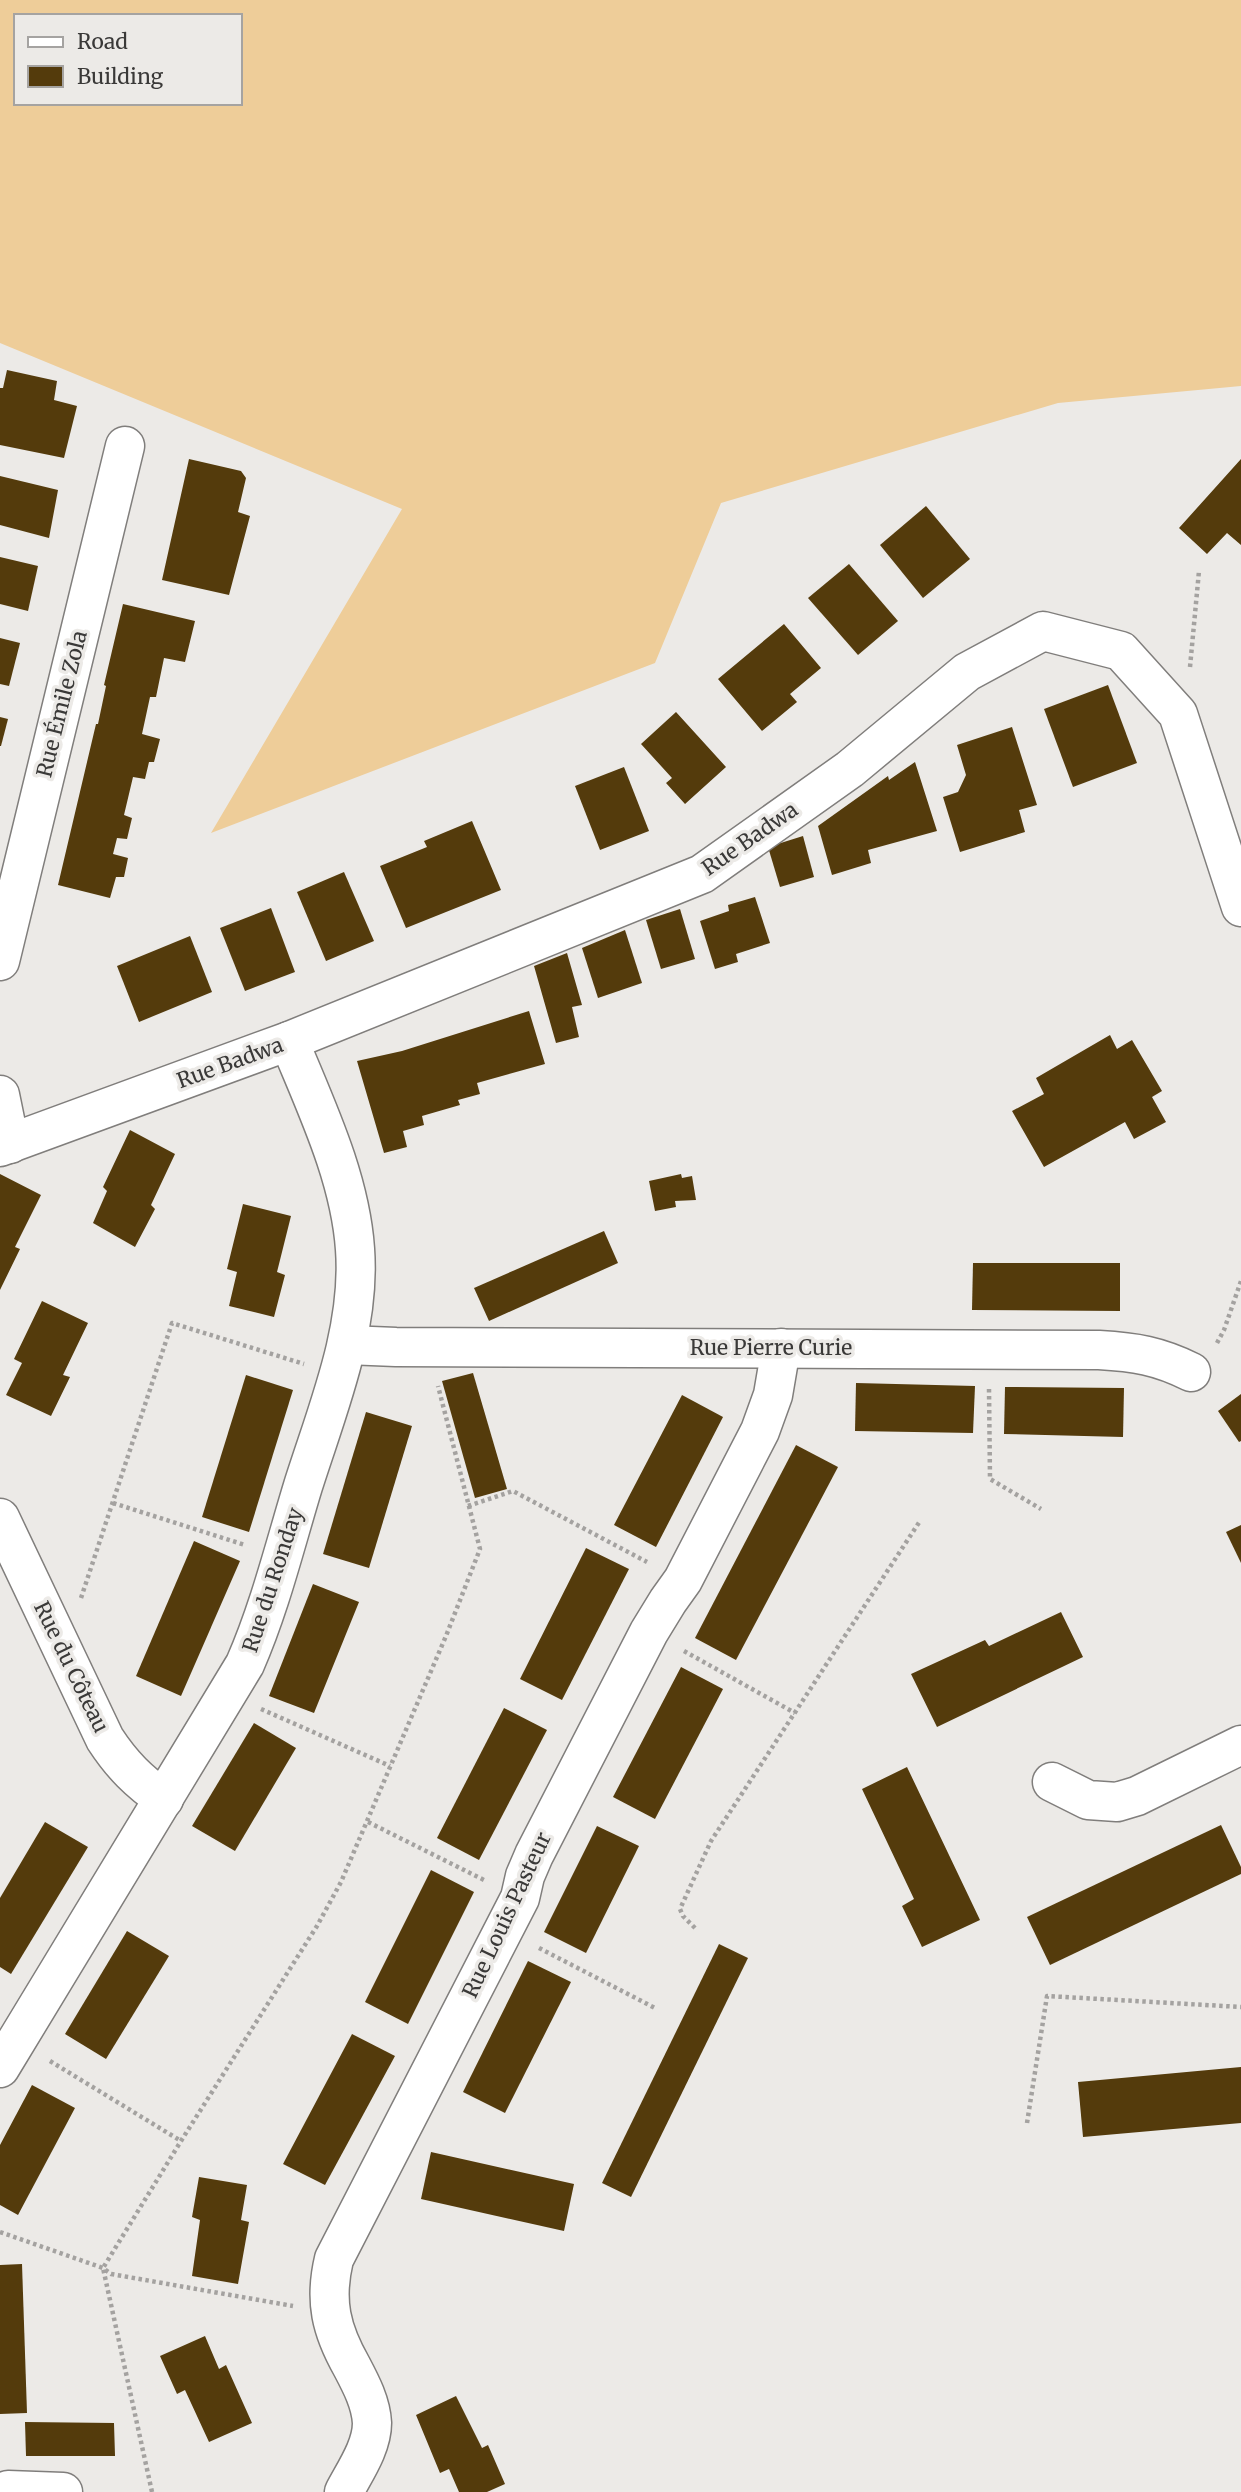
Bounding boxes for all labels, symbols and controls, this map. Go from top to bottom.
legend [14,14,242,105]
text: Road [77,28,128,55]
text: Building [77,63,164,90]
street label: Rue Émile Zola [29,628,93,780]
street label: Rue Badwa [697,796,803,881]
street label: Rue Badwa [173,1031,287,1094]
street label: Rue Pierre Curie [690,1334,852,1361]
street label: Rue du Ronday [236,1503,309,1656]
street label: Rue du Côteau [28,1597,115,1737]
street label: Rue Louis Pasteur [456,1827,557,2002]

